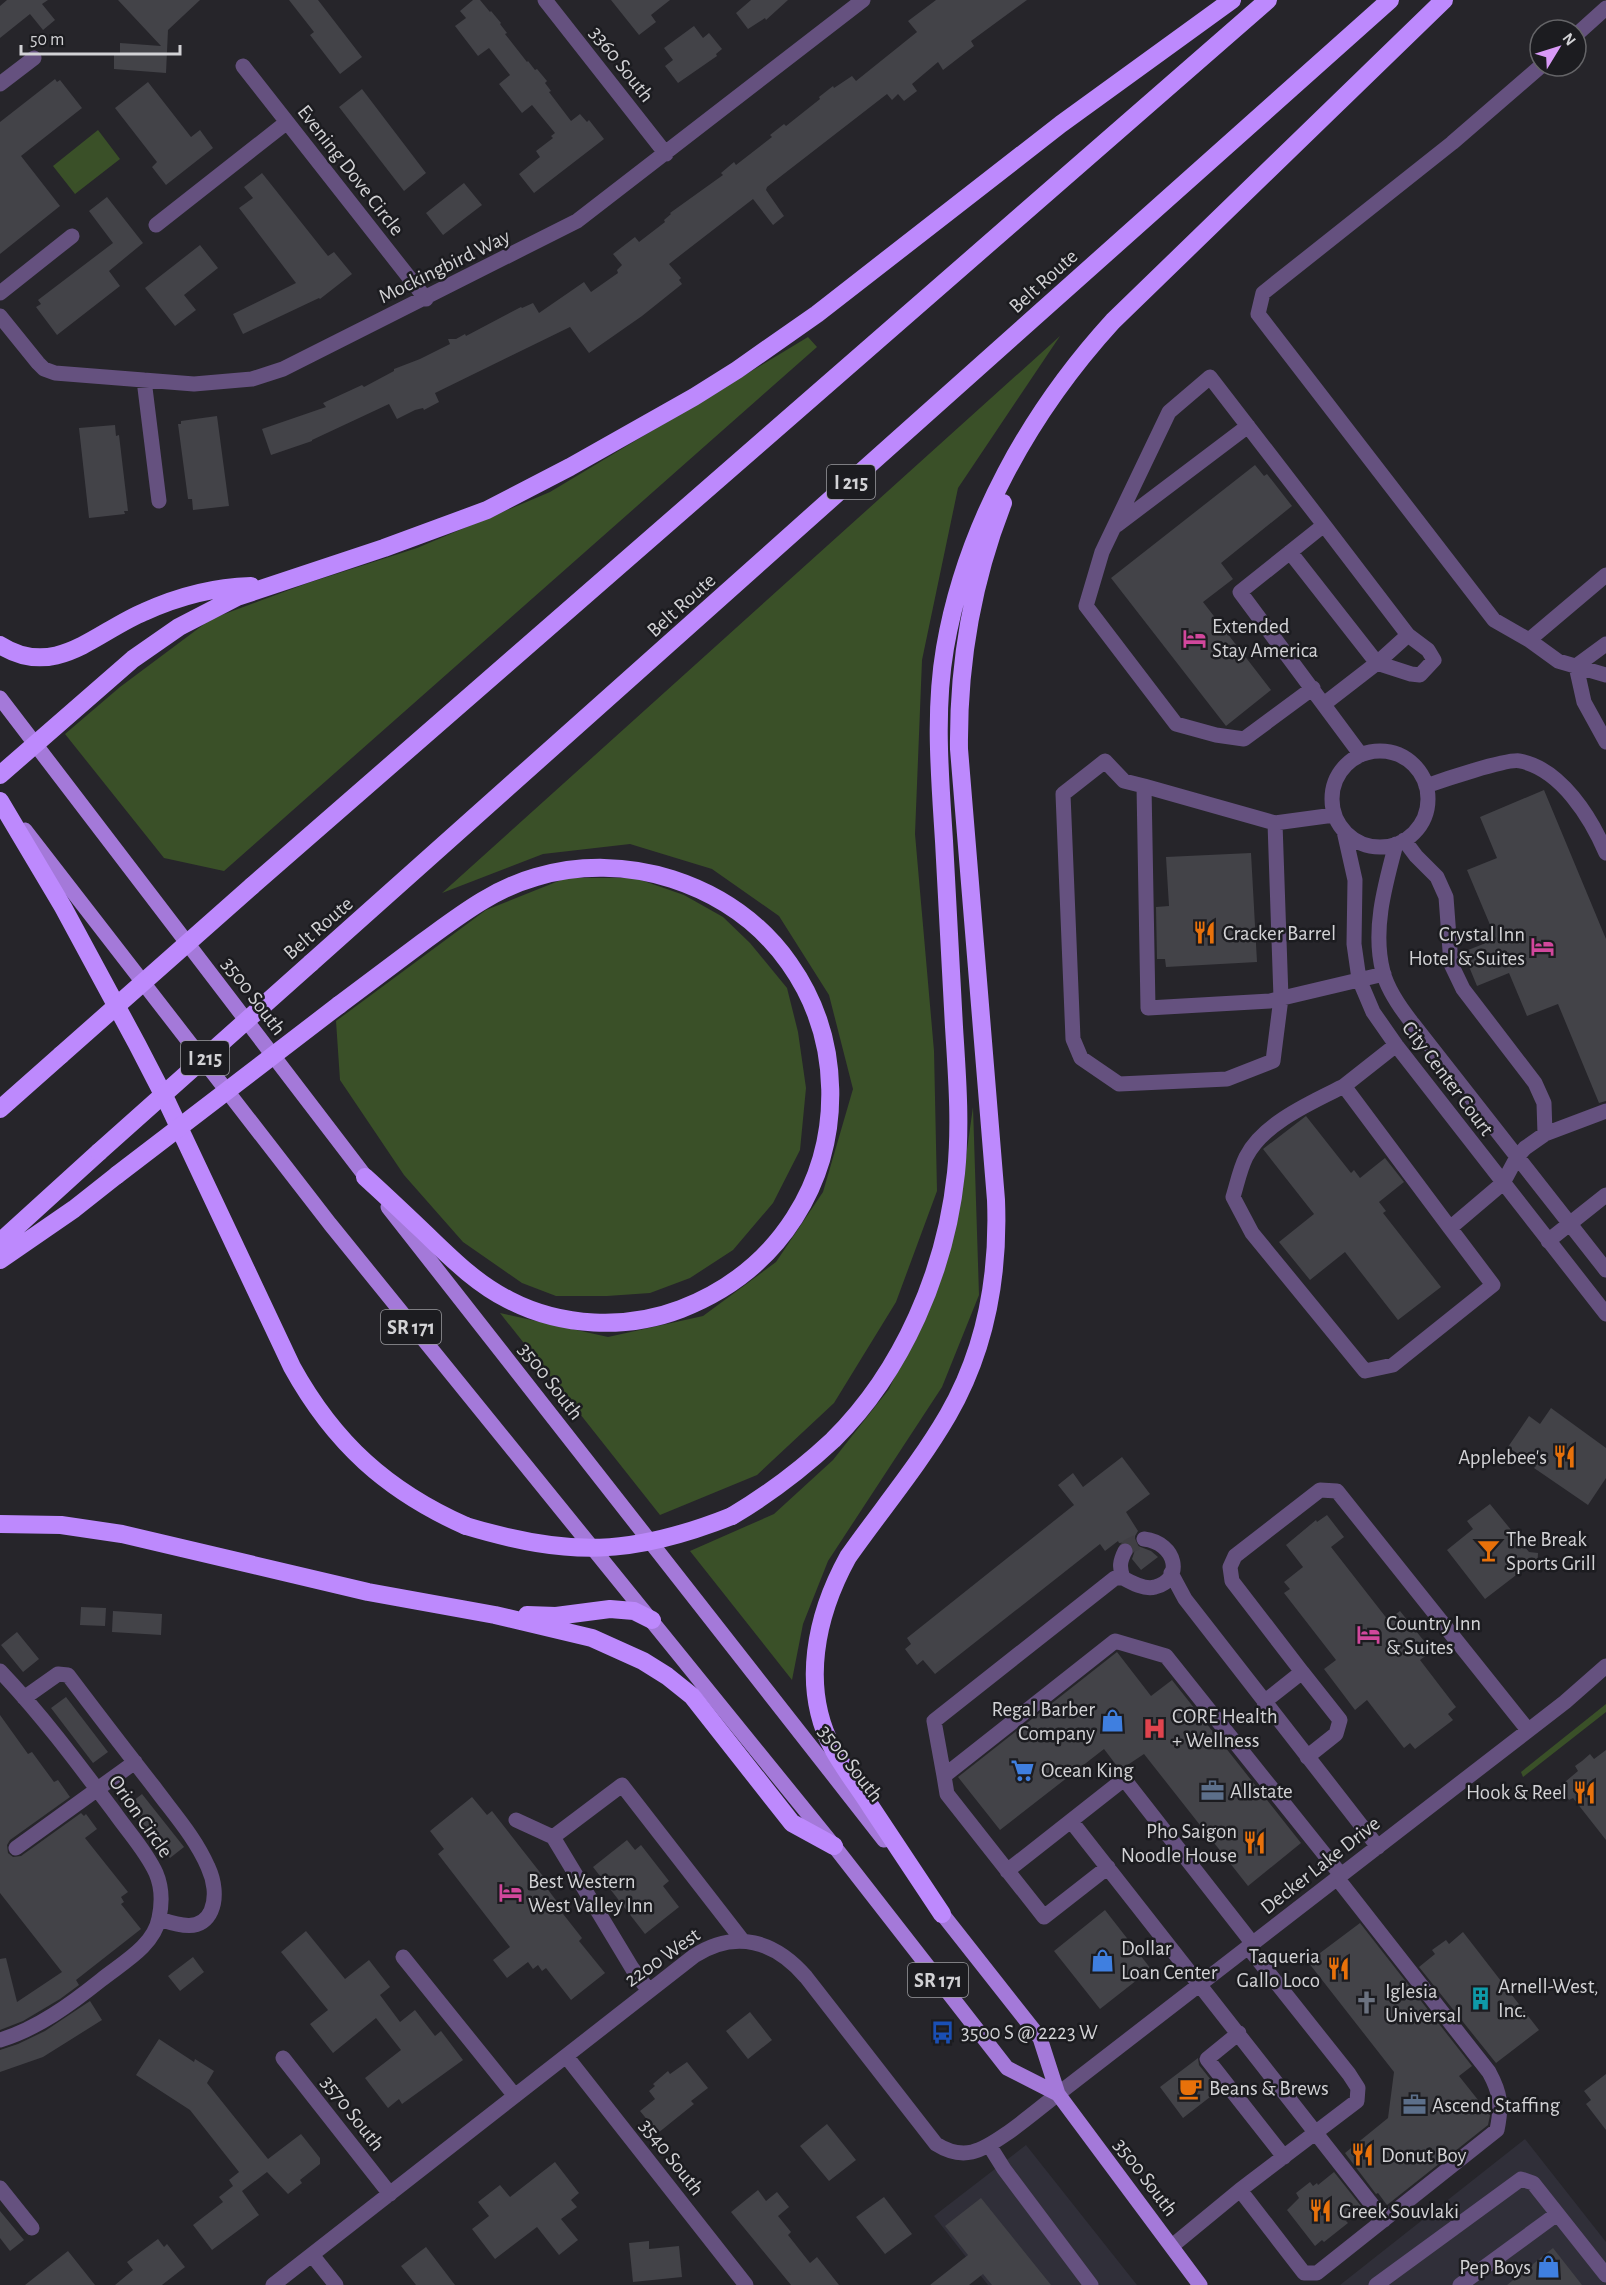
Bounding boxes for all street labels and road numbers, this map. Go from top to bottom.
street label: 3360 South [586,22,658,106]
street label: Evening Dove Circle [293,101,408,240]
street label: Mockingbird Way [375,226,513,307]
street label: Belt Route [1005,245,1082,317]
road number: I 215 [827,465,875,499]
street label: Belt Route [643,569,720,641]
street label: Belt Route [280,893,357,964]
street label: 3500 South [218,954,289,1039]
street label: City Center Court [1398,1017,1497,1140]
road number: I 215 [181,1041,229,1075]
road number: SR 171 [381,1310,441,1344]
street label: 3500 South [514,1339,587,1424]
street label: 3500 South [814,1721,887,1806]
street label: Orion Circle [105,1771,177,1861]
street label: Decker Lake Drive [1257,1812,1384,1918]
street label: 2200 West [621,1924,704,1991]
road number: SR 171 [908,1963,968,1997]
street label: 3570 South [317,2072,388,2155]
street label: 3540 South [636,2115,708,2199]
street label: 3500 South [1110,2135,1181,2220]

